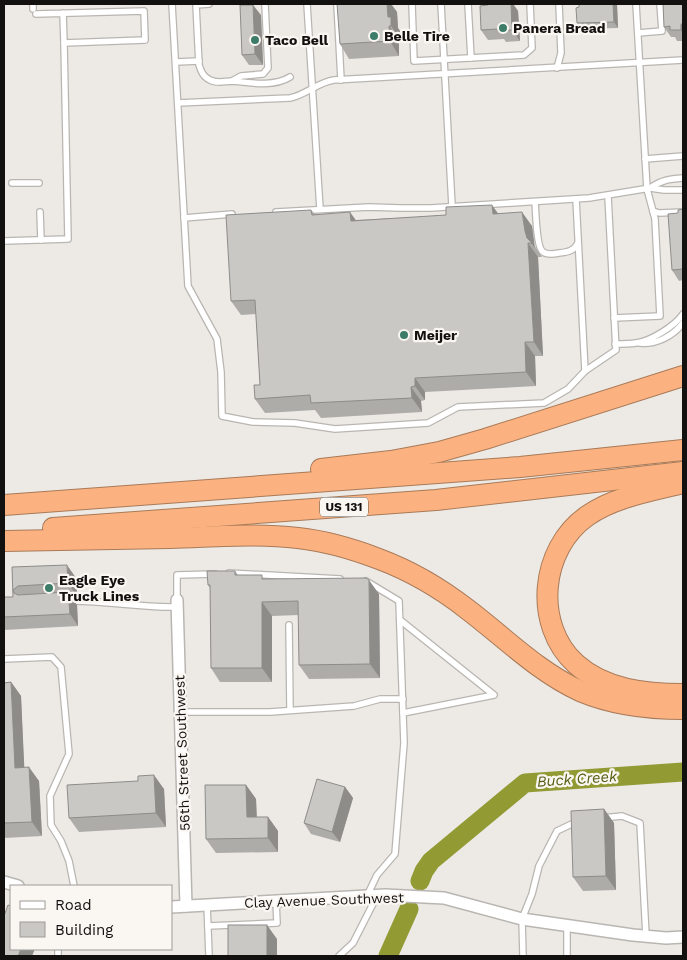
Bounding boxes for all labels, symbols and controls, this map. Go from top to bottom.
place label: Panera Bread [513,20,606,36]
marker: Panera Bread [497,22,509,34]
place label: Belle Tire [384,28,450,44]
marker: Belle Tire [368,30,380,42]
place label: Taco Bell [265,32,329,48]
marker: Taco Bell [249,34,261,46]
place label: Meijer [414,327,457,343]
marker: Meijer [398,329,410,341]
road number: US 131 [320,498,368,516]
place label: Eagle Eye Truck Lines [59,572,140,604]
marker: Eagle Eye Truck Lines [43,582,55,594]
street label: 56th Street Southwest [171,675,193,831]
water label: Buck Creek [536,767,619,791]
legend [10,885,172,950]
street label: Clay Avenue Southwest [244,889,404,911]
text: Road [55,896,92,914]
text: Building [55,921,113,939]

